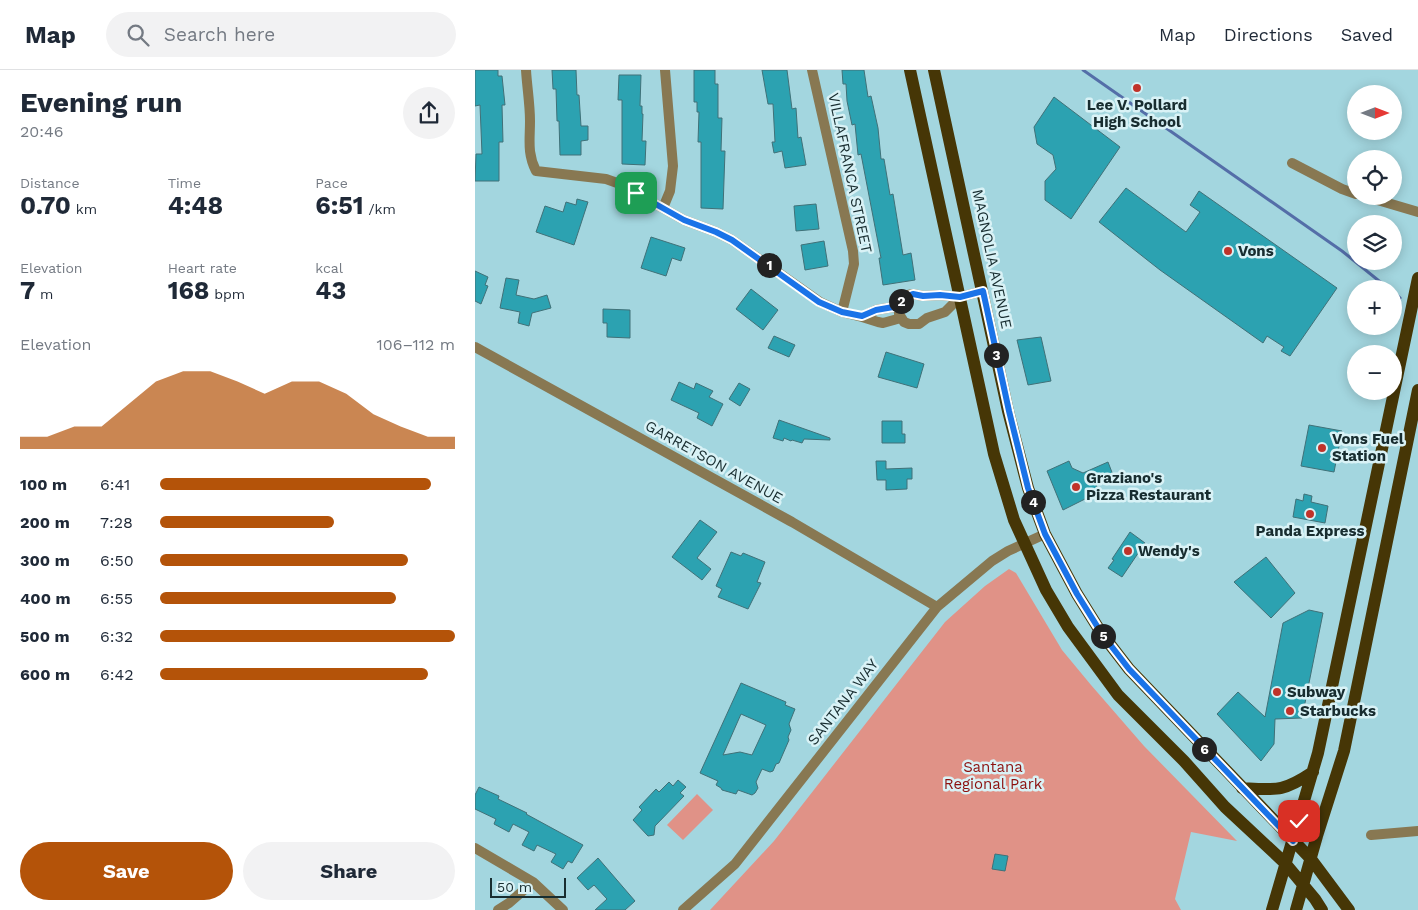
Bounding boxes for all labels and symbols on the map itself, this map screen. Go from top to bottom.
marker: Lee V. Pollard High School [1131,82,1143,94]
north arrow [1347,85,1403,140]
street label: VILLAFRANCA STREET [824,91,876,255]
place label: Lee V. Pollard High School [1087,96,1187,131]
pin [615,172,657,214]
street label: MAGNOLIA AVENUE [968,188,1016,330]
place label: Vons [1238,242,1274,260]
marker: Vons [1222,245,1234,257]
pin: 1 [757,252,781,278]
pin: 2 [889,288,913,314]
pin: 3 [983,342,1009,368]
street label: GARRETSON AVENUE [642,417,786,507]
place label: Vons Fuel Station [1332,430,1404,465]
marker: Vons Fuel Station [1316,442,1328,454]
place label: Graziano's Pizza Restaurant [1086,469,1212,504]
marker: Graziano's Pizza Restaurant [1070,481,1082,493]
pin: 4 [1021,490,1045,514]
marker: Panda Express [1304,508,1316,520]
place label: Panda Express [1256,522,1364,540]
place label: Wendy's [1138,542,1200,560]
marker: Wendy's [1122,545,1134,557]
pin: 5 [1091,624,1115,648]
street label: SANTANA WAY [804,655,882,749]
place label: Subway [1287,683,1346,701]
marker: Subway [1271,686,1283,698]
place label: Starbucks [1300,702,1376,720]
marker: Starbucks [1284,705,1296,717]
pin: 6 [1191,736,1217,762]
park label: Santana Regional Park [944,758,1043,793]
pin [1278,800,1320,842]
scale bar [490,875,566,898]

